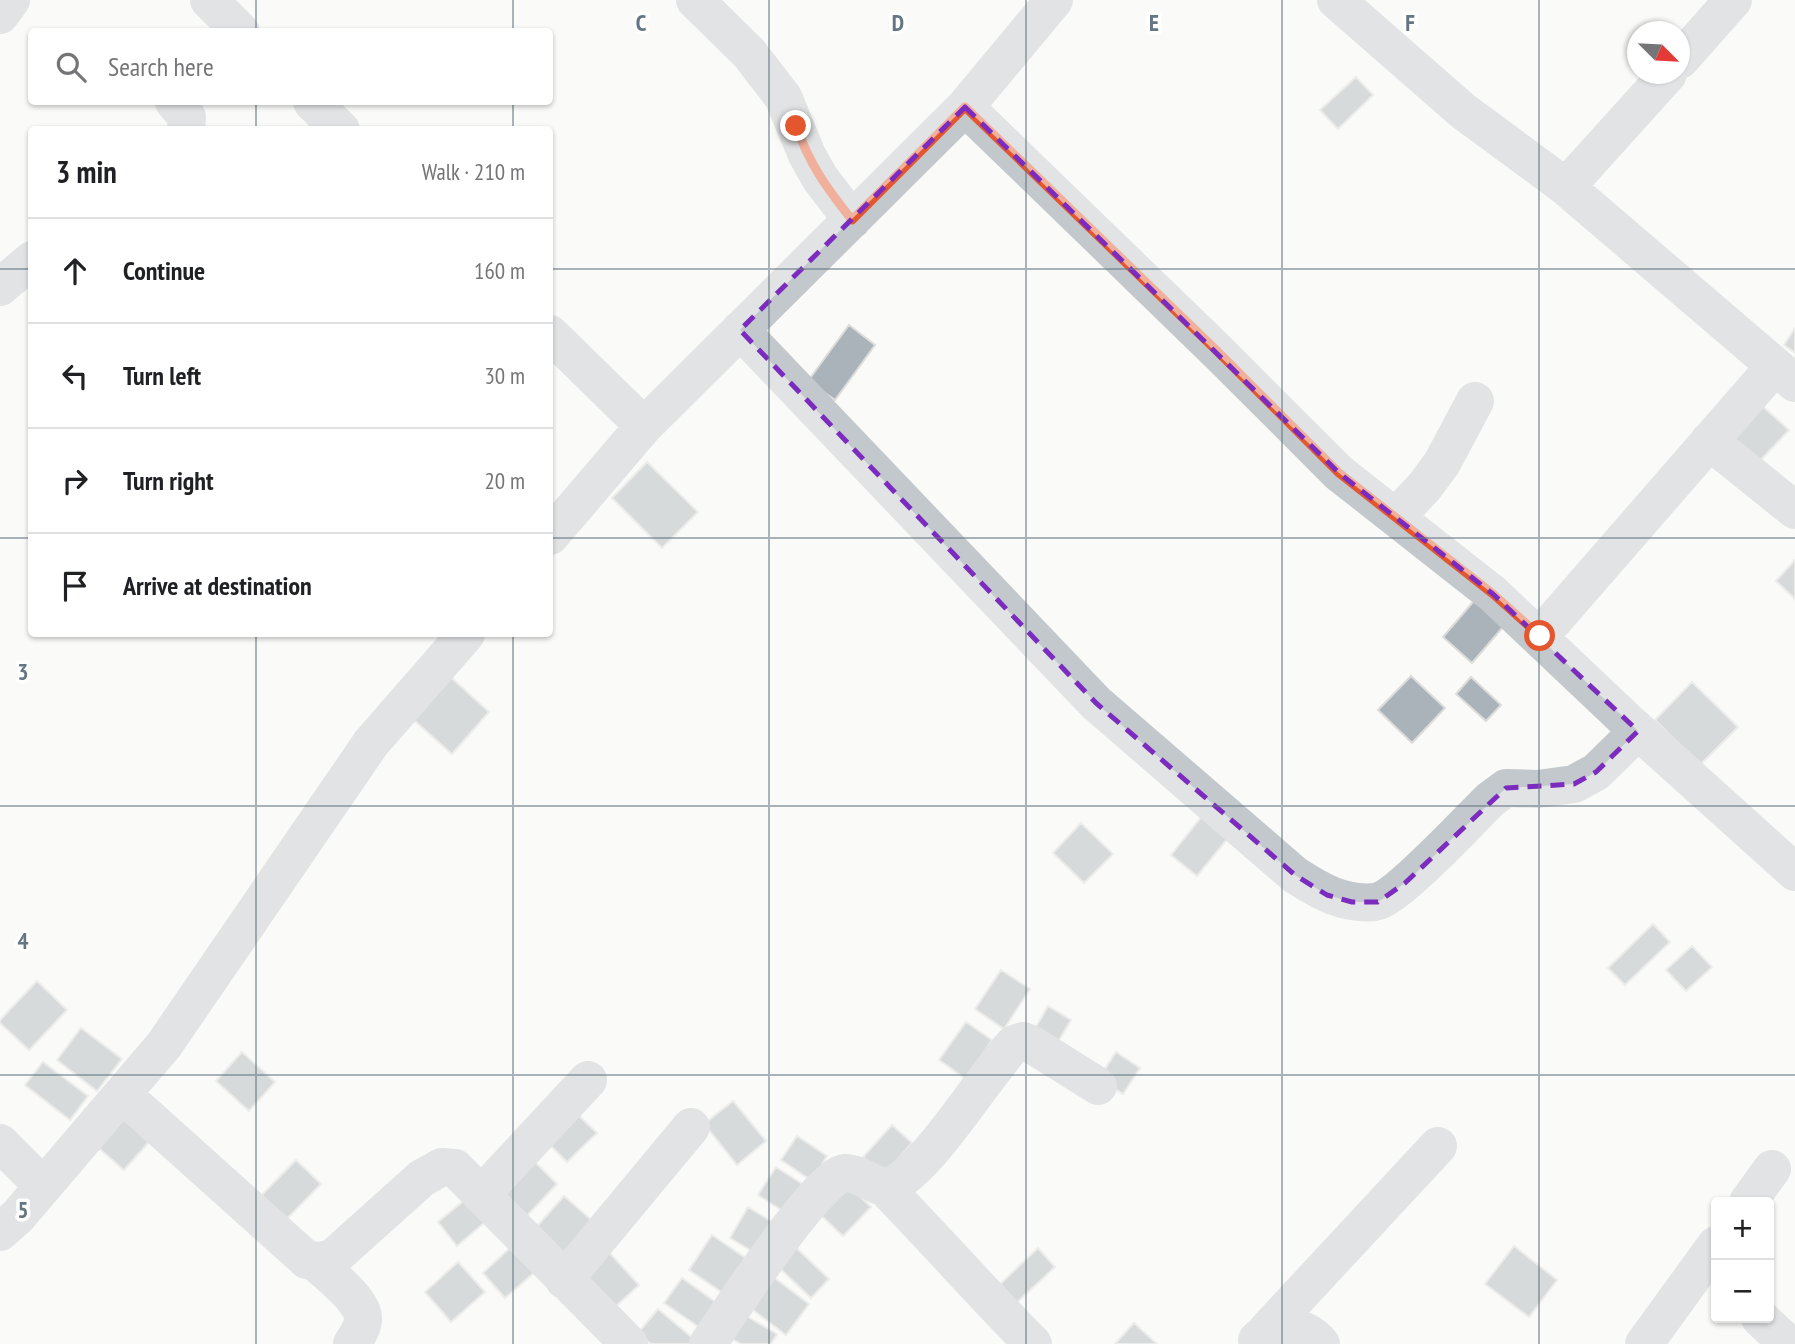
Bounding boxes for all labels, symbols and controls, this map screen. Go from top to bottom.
text: C [636,8,647,37]
text: D [892,8,904,37]
text: E [1149,8,1159,37]
text: F [1405,8,1415,37]
north arrow [1627,21,1690,84]
search box [28,28,553,105]
icon: search [52,48,90,86]
text: Search here [108,50,214,83]
route end [780,110,811,141]
text: 3 min [56,152,117,191]
text: Walk · 210 m [422,157,525,186]
icon: ahead [56,252,94,290]
text: Continue [123,254,205,287]
text: 160 m [474,256,525,285]
icon: left [56,357,94,395]
text: Turn left [123,359,201,392]
text: 30 m [484,361,525,390]
icon: right [56,462,94,500]
text: Turn right [123,464,214,497]
text: 20 m [484,466,525,495]
icon: arrive [56,567,94,605]
text: Arrive at destination [123,569,312,602]
route start [1524,620,1555,651]
text: 3 [18,657,29,686]
text: 4 [18,926,29,955]
text: 5 [18,1195,29,1224]
map controls [1711,1197,1774,1323]
button: + [1711,1197,1774,1260]
button: − [1711,1260,1774,1323]

